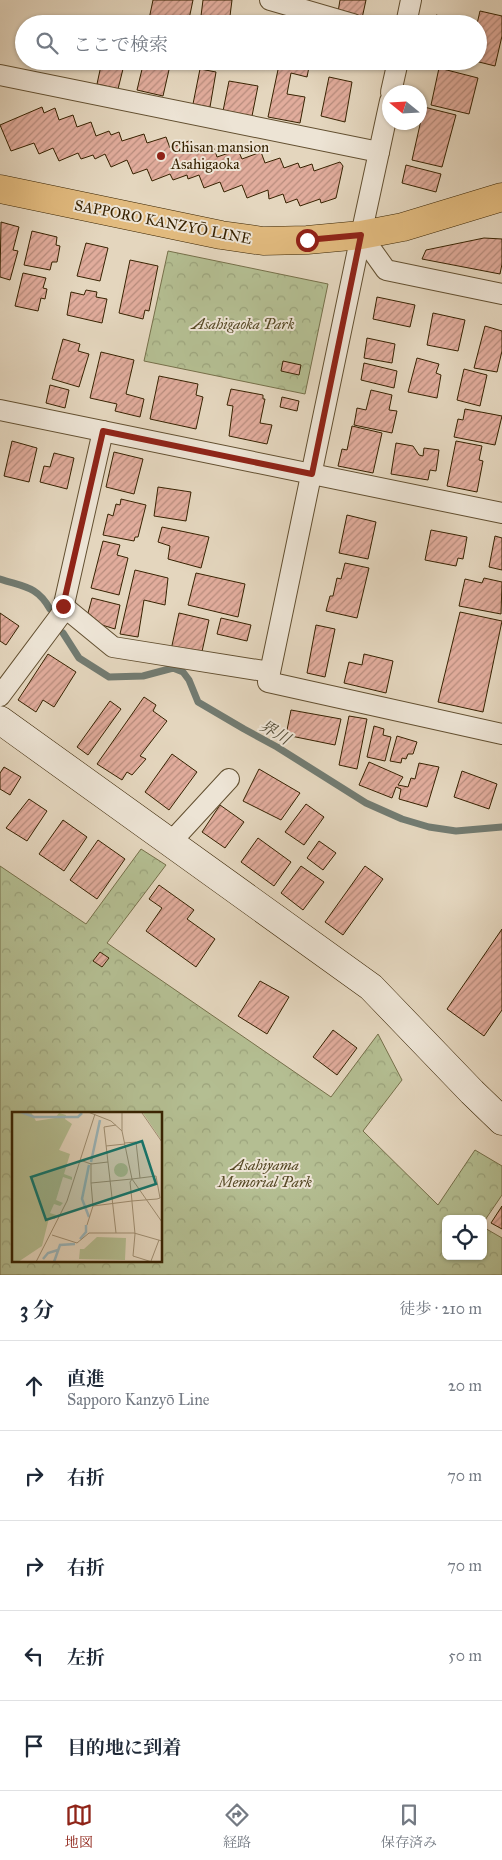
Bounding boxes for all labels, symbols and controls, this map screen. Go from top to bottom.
search box [15,15,487,70]
icon: search [33,29,61,57]
text: ここで検索 [73,33,168,56]
north arrow [382,85,427,130]
place label: Chisan mansion Asahigaoka [170,138,269,173]
marker: Chisan mansion Asahigaoka [155,150,167,162]
street label: SAPPORO KANZYŌ LINE [73,196,253,248]
route start [296,229,319,252]
park label: Asahigaoka Park [190,315,295,333]
route end [52,595,75,618]
water label: 界川 [256,716,295,749]
inset map [12,1112,162,1262]
park label: Asahiyama Memorial Park [216,1156,312,1191]
map controls [442,1215,487,1260]
button: locate [442,1215,487,1260]
text: 3 分 [20,1297,54,1323]
text: 徒歩 · 210 m [399,1299,482,1318]
text: 直進 [67,1367,105,1390]
icon: ahead [20,1372,48,1400]
text: 20 m [448,1376,482,1395]
text: Sapporo Kanzyō Line [67,1390,209,1409]
icon: right [20,1462,48,1490]
text: 右折 [67,1466,105,1489]
text: 70 m [447,1466,482,1485]
icon: right [20,1552,48,1580]
text: 右折 [67,1556,105,1579]
text: 70 m [447,1556,482,1575]
icon: left [20,1642,48,1670]
text: 左折 [67,1646,105,1669]
text: 50 m [448,1646,482,1665]
icon: arrive [20,1732,48,1760]
text: 目的地に到着 [67,1736,181,1759]
tab: 地図 [65,1801,93,1851]
tab: 経路 [223,1801,251,1851]
tab: 保存済み [381,1801,437,1851]

